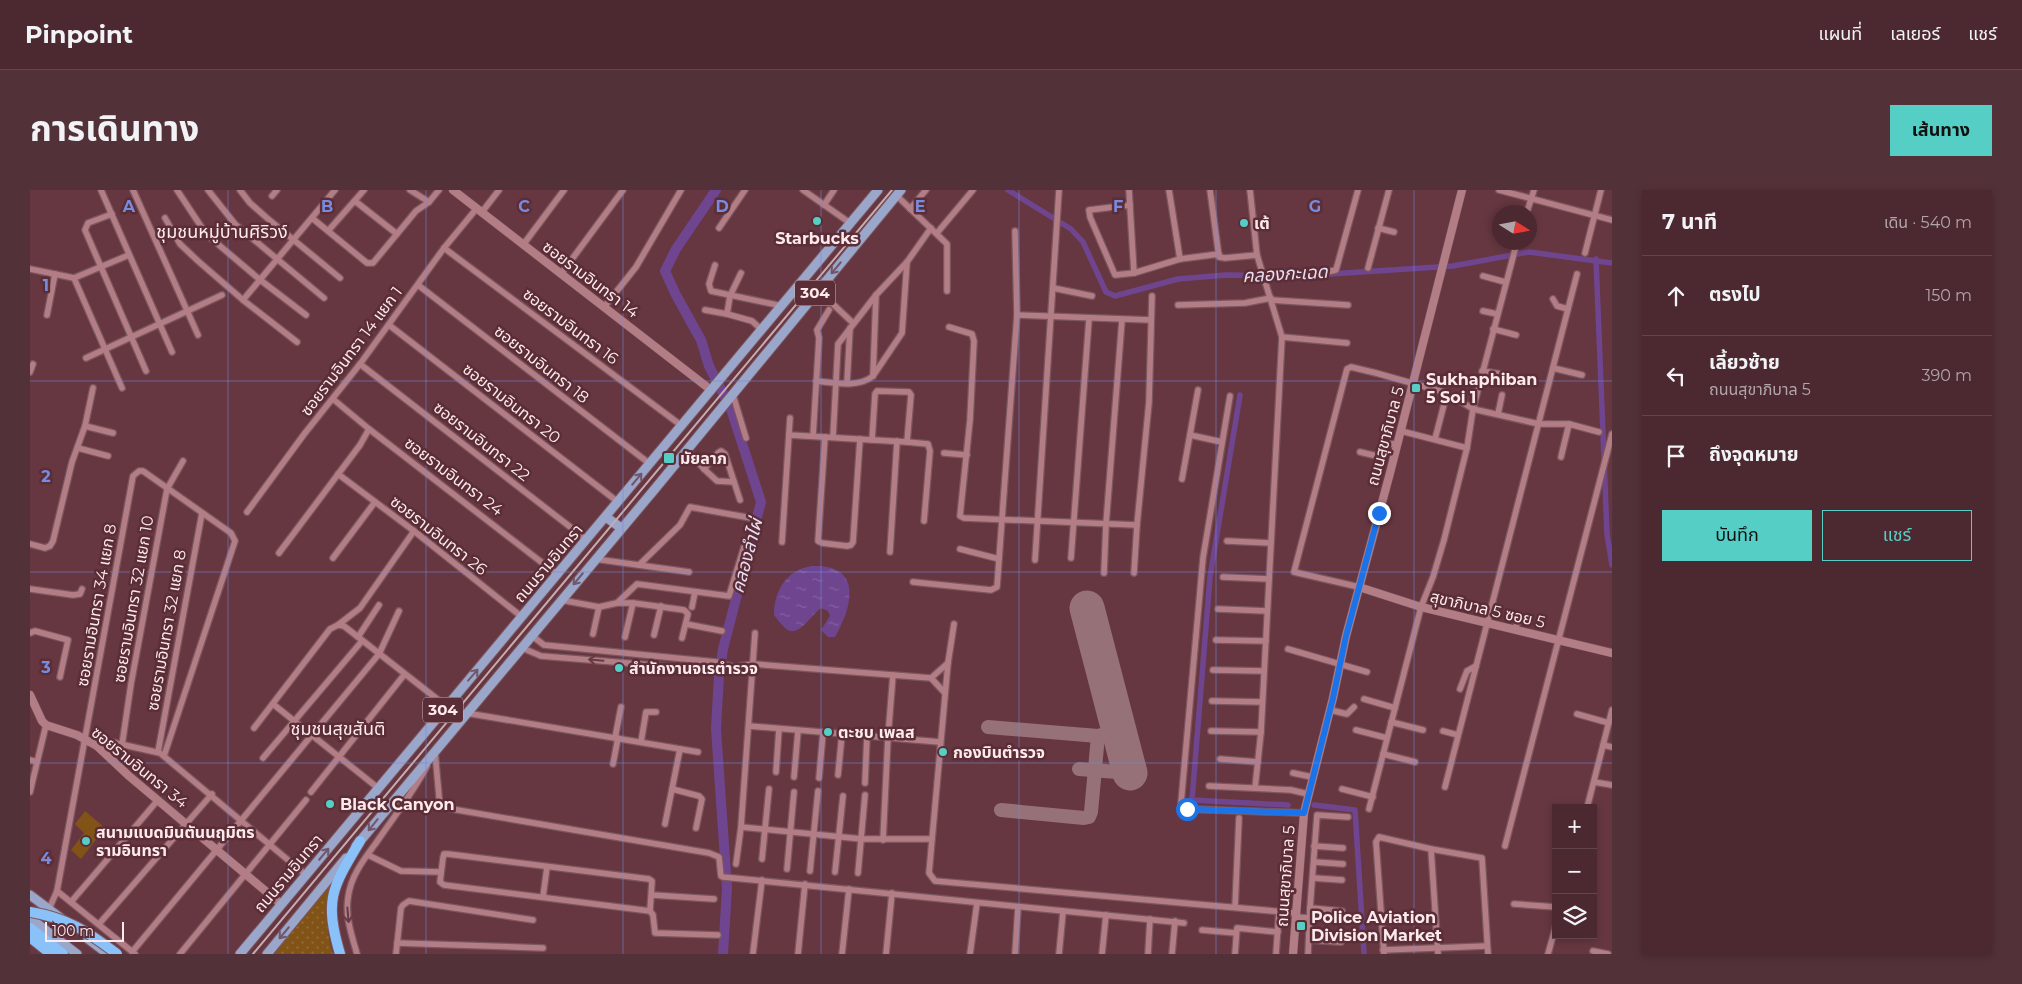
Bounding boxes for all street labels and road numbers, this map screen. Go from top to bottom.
street label: ซอยรามอินทรา 14 [539,237,643,322]
road number: 304 [795,280,835,306]
street label: ซอยรามอินทรา 14 แยก 1 [297,283,406,420]
street label: ซอยรามอินทรา 16 [519,284,622,369]
street label: ซอยรามอินทรา 18 [491,322,593,407]
street label: ซอยรามอินทรา 20 [459,359,564,447]
street label: ถนนสุขาภิบาล 5 [1363,384,1408,488]
street label: ซอยรามอินทรา 22 [430,398,534,485]
street label: ซอยรามอินทรา 24 [401,433,507,520]
street label: ซอยรามอินทรา 26 [386,492,491,579]
street label: ซอยรามอินทรา 32 แยก 10 [109,514,158,684]
street label: ถนนรามอินทรา [510,520,587,606]
street label: ซอยรามอินทรา 34 แยก 8 [73,522,120,688]
street label: ซอยรามอินทรา 32 แยก 8 [143,548,190,712]
street label: สุขาภิบาล 5 ซอย 5 [1428,587,1547,632]
road number: 304 [423,698,463,722]
street label: ซอยรามอินทรา 34 [88,723,192,812]
street label: ถนนสุขาภิบาล 5 [1272,825,1299,927]
street label: ถนนรามอินทรา [250,830,327,916]

